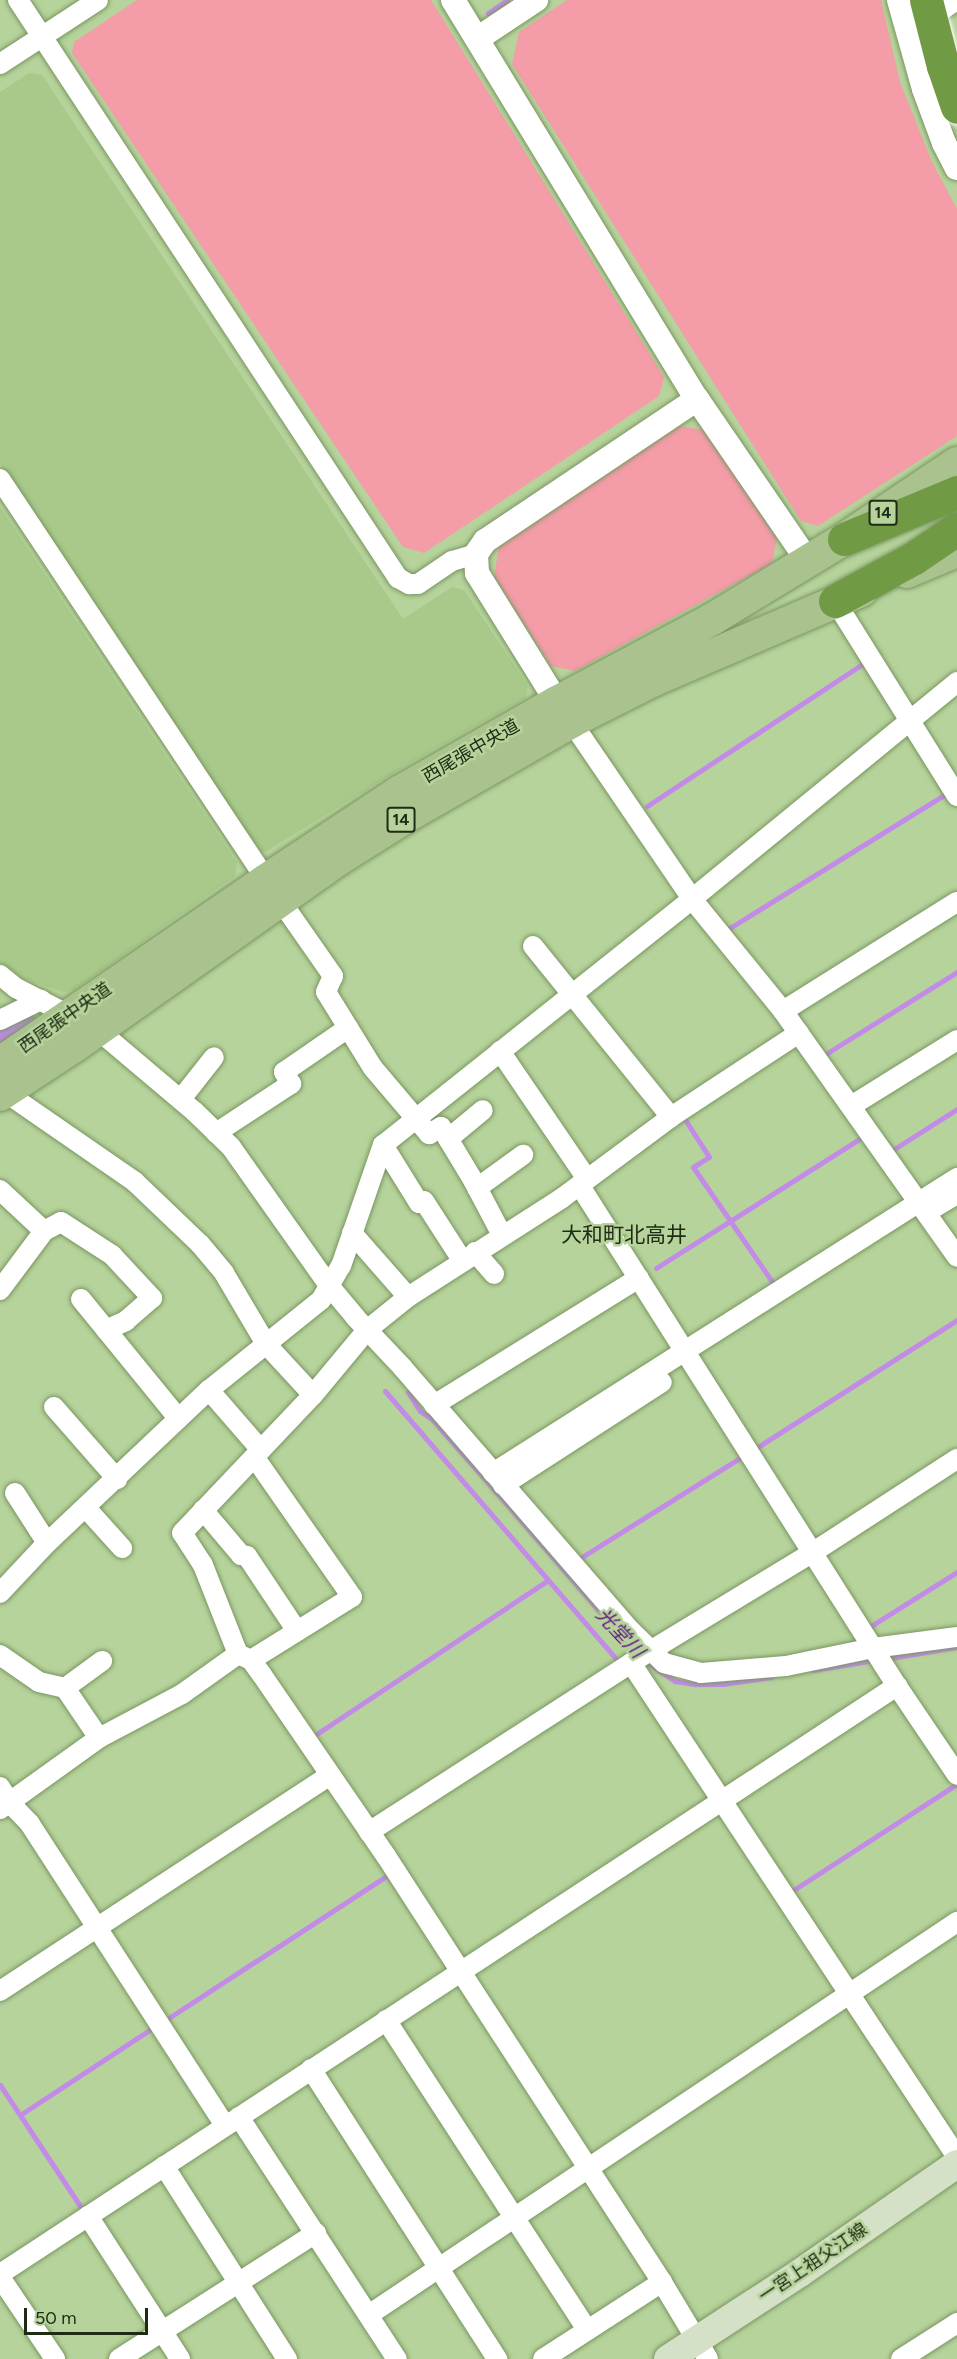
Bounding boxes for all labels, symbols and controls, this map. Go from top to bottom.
road number: 14 [868,500,898,526]
street label: 西尾張中央道 [419,715,523,787]
road number: 14 [386,807,416,833]
street label: 西尾張中央道 [15,978,115,1058]
district label: 大和町北高井 [561,1222,687,1248]
water label: 光堂川 [591,1603,649,1663]
street label: 一宮上祖父江線 [755,2219,871,2307]
scale bar [27,2296,152,2334]
text: 50 m [35,2307,77,2329]

